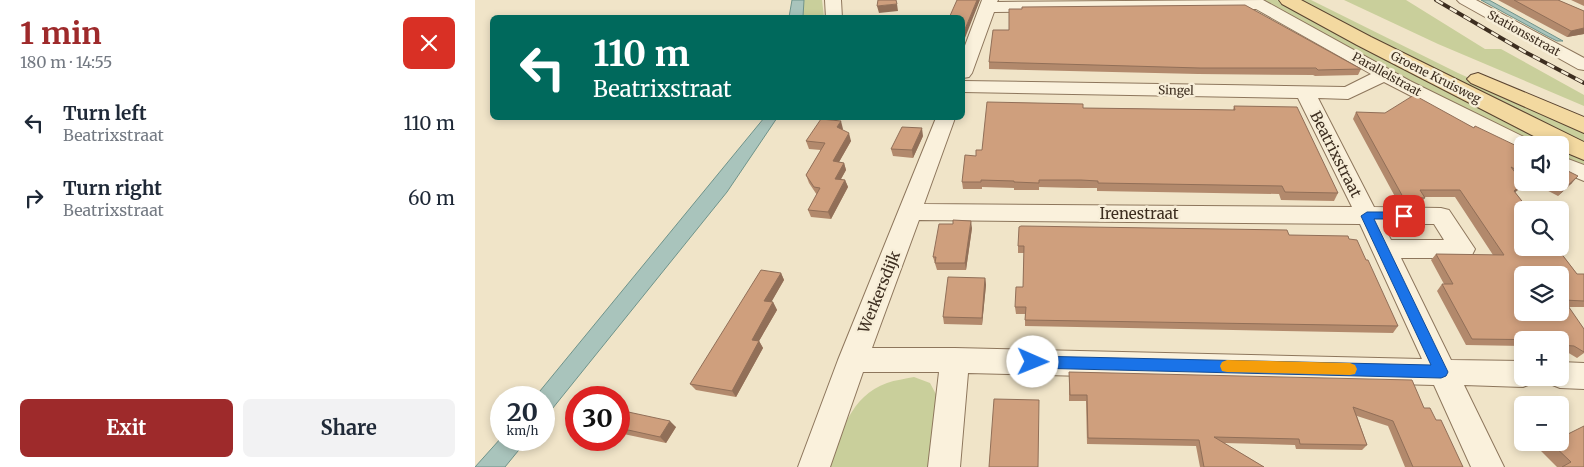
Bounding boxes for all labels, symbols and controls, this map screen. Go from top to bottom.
street label: Stationsstraat [1485,7,1563,59]
text: 1 min [20,14,102,52]
button: close [403,17,455,69]
text: 110 m [593,32,690,76]
icon: left [510,35,575,100]
street label: Groene Kruisweg [1388,48,1484,107]
street label: Parallelstraat [1350,49,1424,99]
text: 180 m · 14:55 [20,52,112,72]
text: Beatrixstraat [593,75,732,103]
street label: Singel [1158,82,1194,98]
text: Turn left [63,101,147,125]
street label: Beatrixstraat [1306,108,1366,201]
icon: left [20,109,48,137]
text: 110 m [404,111,455,135]
text: Beatrixstraat [63,125,164,145]
map controls [1514,136,1569,451]
button: sound [1514,136,1569,191]
text: Turn right [63,176,162,200]
icon: right [20,184,48,212]
text: 60 m [408,186,455,210]
pin [1383,195,1425,237]
text: Beatrixstraat [63,200,164,220]
button: search [1514,201,1569,256]
icon: arrive [1390,202,1418,230]
street label: Irenestraat [1099,204,1179,223]
street label: Werkersdijk [854,248,904,337]
button: layers [1514,266,1569,321]
button: + [1514,331,1569,386]
position arrow [1006,335,1058,387]
speed limit sign: 30 [565,386,630,451]
text: 20 [507,396,538,428]
button: − [1514,396,1569,451]
button: Exit [20,399,233,457]
button: Share [243,399,455,457]
text: km/h [507,423,538,438]

